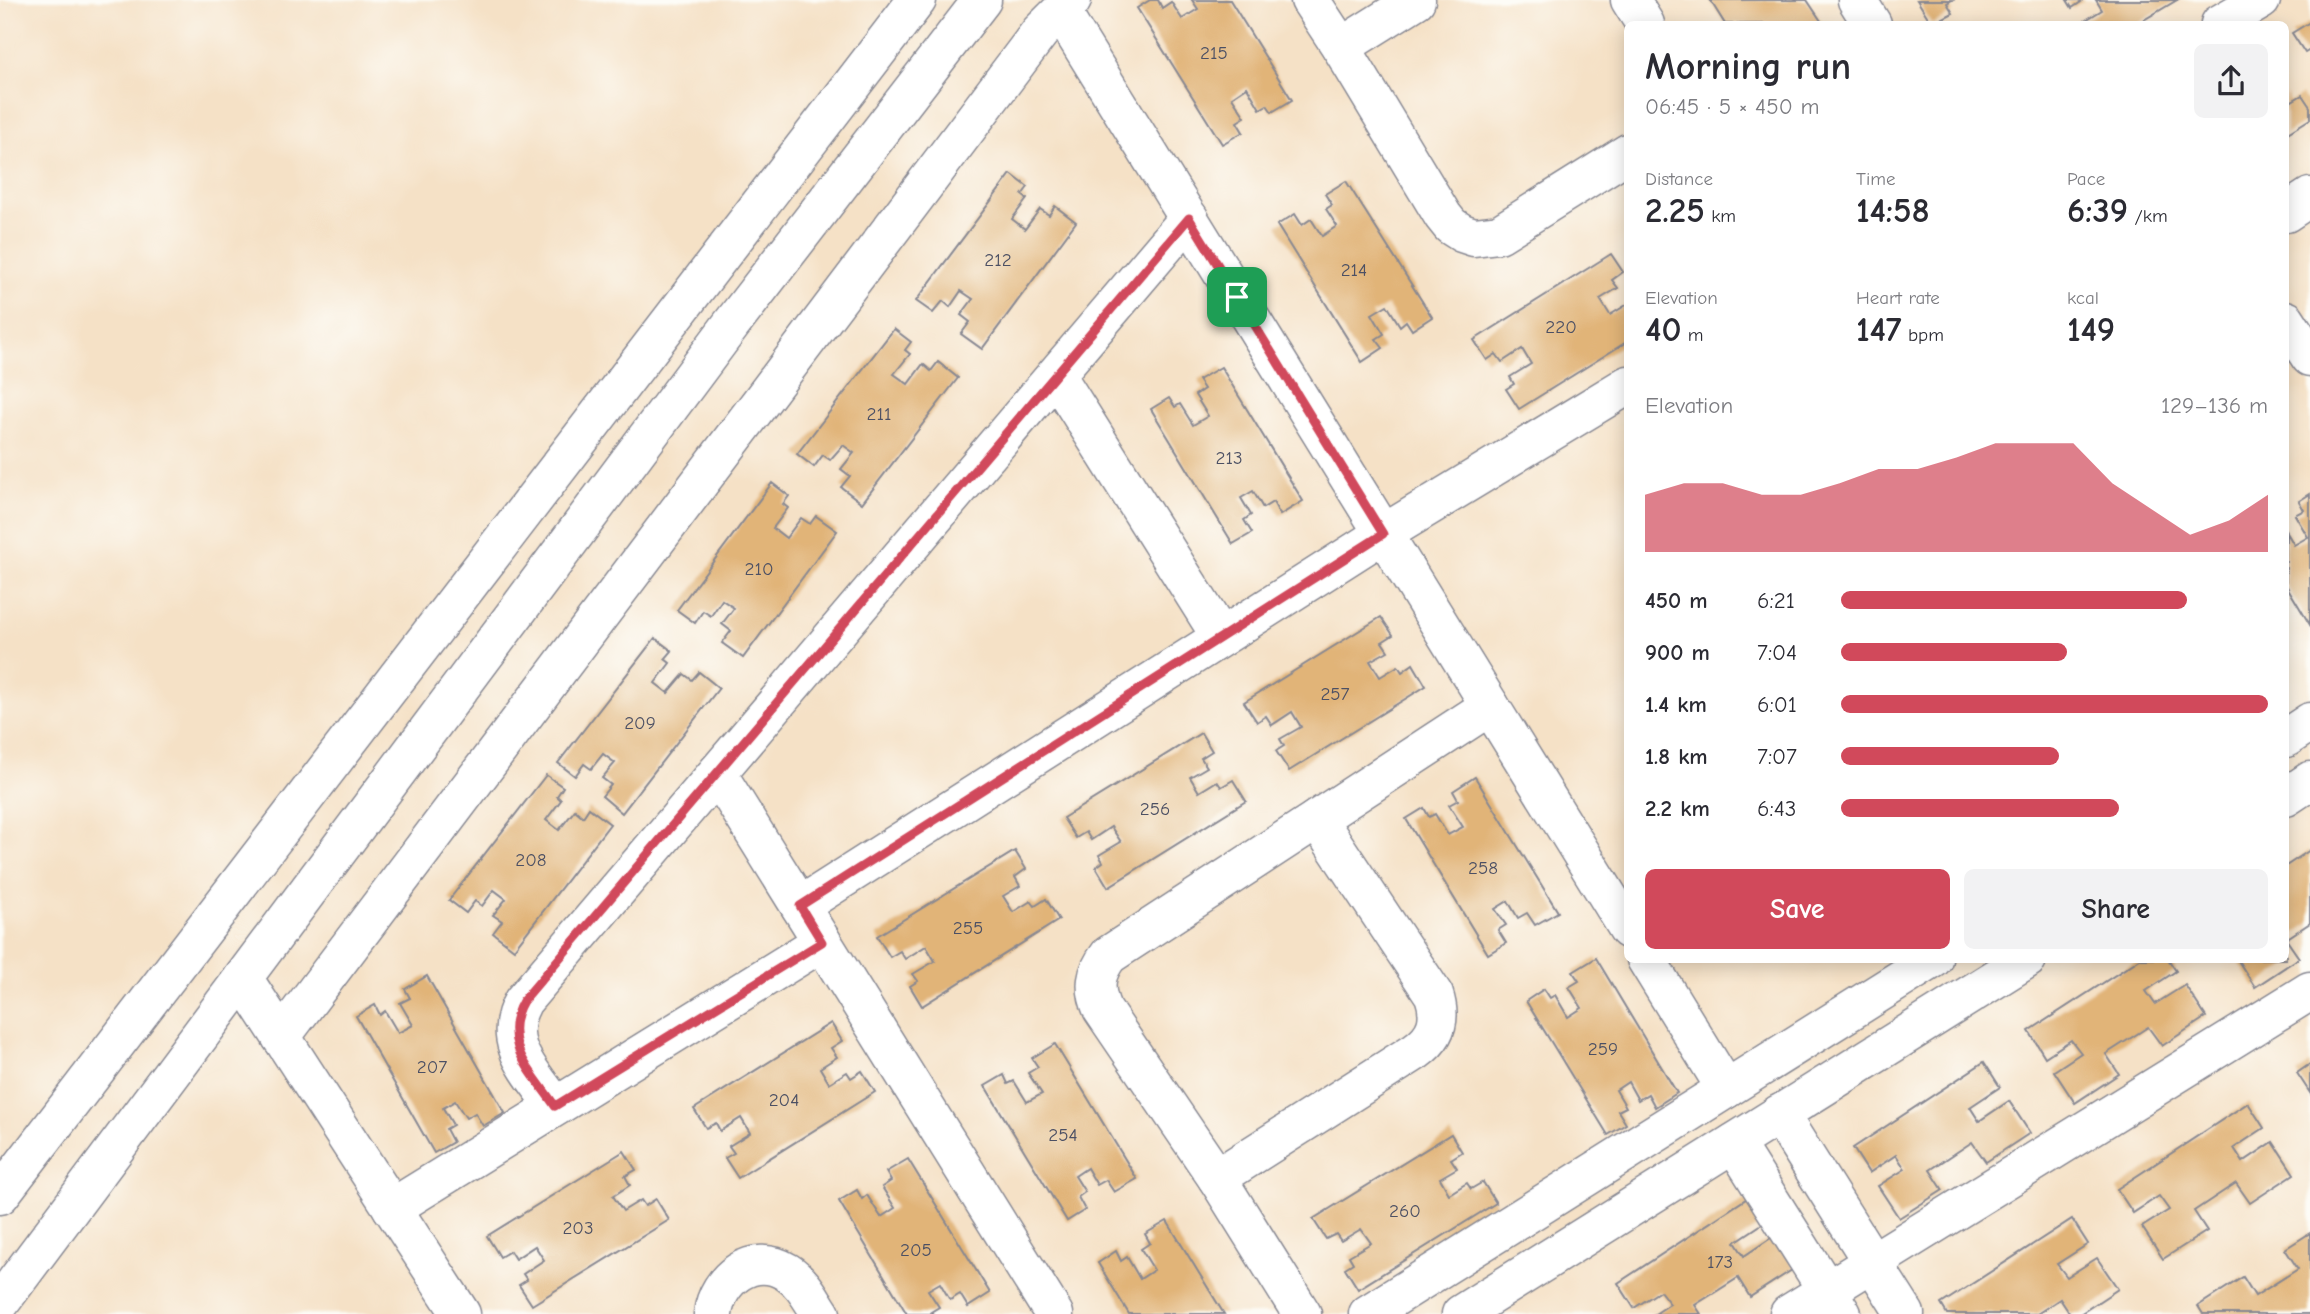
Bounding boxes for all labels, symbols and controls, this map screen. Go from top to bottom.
house number: 215 [1200,42,1228,64]
button: share [2194,44,2268,118]
text: Morning run [1645,45,1851,89]
text: 06:45 · 5 × 450 m [1645,93,1819,120]
text: Distance [1645,168,1713,190]
text: Time [1856,168,1895,190]
text: Pace [2067,168,2105,190]
text: 2.25 [1645,190,1705,231]
text: 14:58 [1856,190,1930,231]
text: 6:39 [2067,190,2128,231]
text: km [1705,205,1736,227]
text: /km [2128,205,2168,227]
house number: 212 [984,249,1012,271]
house number: 214 [1341,259,1367,281]
pin [1207,267,1267,327]
icon: arrive [1218,278,1256,316]
text: Elevation [1645,287,1718,309]
text: Heart rate [1856,287,1940,309]
text: kcal [2067,287,2099,309]
text: 40 [1645,309,1681,350]
text: 147 [1856,309,1902,350]
text: 149 [2067,309,2115,350]
house number: 220 [1545,316,1577,338]
text: m [1681,324,1704,346]
text: bpm [1902,324,1944,346]
text: Elevation [1645,392,1733,419]
text: 129–136 m [2161,392,2268,419]
house number: 211 [867,403,892,425]
house number: 213 [1215,447,1243,469]
house number: 210 [744,558,774,580]
text: 450 m [1645,587,1708,614]
text: 6:21 [1757,587,1795,614]
text: 900 m [1645,639,1710,666]
text: 7:04 [1757,639,1797,666]
house number: 257 [1320,683,1350,705]
text: 1.4 km [1645,691,1707,718]
text: 6:01 [1757,691,1797,718]
house number: 209 [624,712,656,734]
text: 1.8 km [1645,743,1708,770]
text: 7:07 [1757,743,1797,770]
text: 2.2 km [1645,795,1710,822]
text: 6:43 [1757,795,1796,822]
house number: 256 [1140,798,1170,820]
house number: 208 [515,849,547,871]
house number: 258 [1468,857,1498,879]
button: Save [1645,869,1950,949]
button: Share [1964,869,2268,949]
house number: 255 [953,917,983,939]
house number: 259 [1588,1038,1618,1060]
house number: 207 [417,1056,447,1078]
house number: 204 [769,1089,799,1111]
house number: 254 [1048,1124,1078,1146]
house number: 260 [1389,1200,1421,1222]
house number: 203 [562,1217,594,1239]
house number: 205 [900,1239,932,1261]
house number: 173 [1707,1251,1733,1273]

